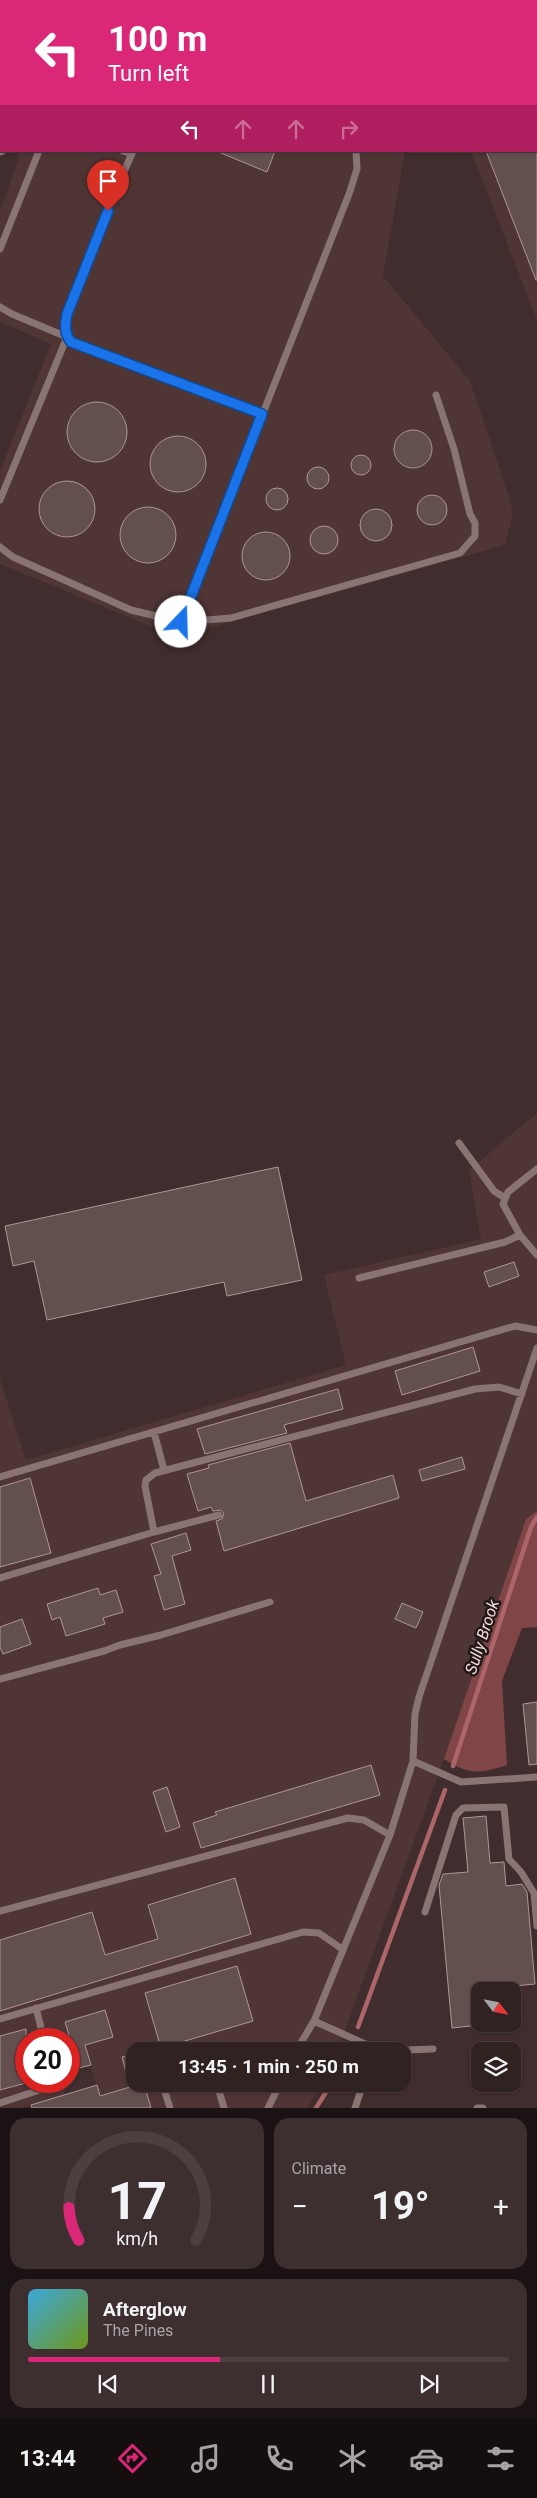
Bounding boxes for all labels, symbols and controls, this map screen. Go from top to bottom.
text: 100 m [108,19,207,60]
icon: left [25,20,90,85]
text: Turn left [108,61,189,86]
icon: left [176,115,204,143]
icon: ahead [229,115,257,143]
icon: ahead [282,115,310,143]
icon: right [335,115,363,143]
pin [87,160,129,211]
icon: arrive [94,167,122,195]
position arrow [154,595,206,647]
water label: Sully Brook [461,1596,503,1677]
north arrow [471,1982,521,2032]
map controls [471,1982,521,2092]
speed limit sign: 20 [15,2028,80,2093]
button: layers [471,2042,521,2092]
text: 13:45 · 1 min · 250 m [178,2055,359,2078]
text: Climate [292,2159,346,2178]
text: 17 [107,2171,167,2232]
text: 19° [371,2184,430,2228]
text: − [292,2190,308,2223]
text: + [493,2190,509,2223]
text: km/h [116,2228,158,2249]
text: Afterglow [103,2298,187,2321]
text: The Pines [103,2321,173,2340]
icon: previous [94,2370,122,2398]
icon: pause [254,2370,282,2398]
icon: next [415,2370,443,2398]
icon: directions [115,2441,150,2476]
icon: music [188,2441,223,2476]
icon: phone [262,2441,297,2476]
icon: climate [335,2441,370,2476]
icon: car [409,2441,444,2476]
icon: filters [483,2441,518,2476]
text: 13:44 [19,2446,76,2471]

